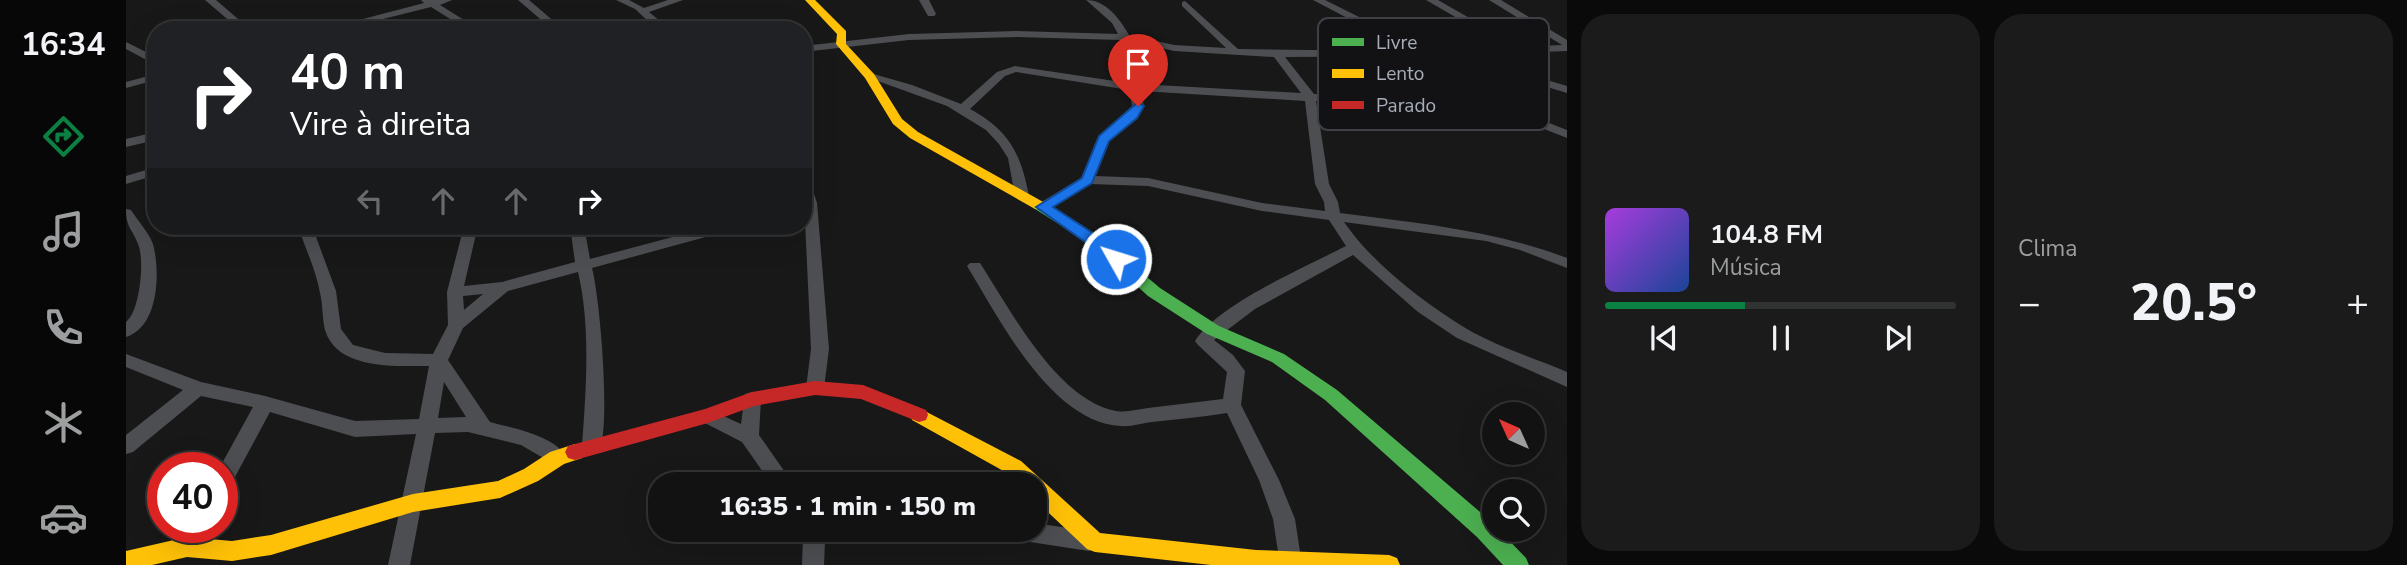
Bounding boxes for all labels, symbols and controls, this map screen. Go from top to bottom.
legend [1318,18,1549,130]
text: 16:34 [21,23,105,66]
text: Livre [1376,30,1417,56]
pin [1108,34,1168,106]
text: 40 m [290,39,405,106]
icon: arrive [1119,45,1157,83]
icon: right [175,49,266,140]
text: Lento [1376,61,1424,87]
text: Parado [1376,93,1436,119]
text: Vire à direita [290,103,471,146]
icon: directions [39,112,88,161]
icon: left [351,182,389,220]
icon: ahead [424,182,462,220]
icon: ahead [497,182,535,220]
icon: right [570,182,608,220]
icon: music [39,207,88,256]
text: 104.8 FM [1710,217,1823,252]
position arrow [1079,222,1153,296]
text: Clima [2018,233,2078,264]
text: Música [1710,252,1782,283]
text: 20.5° [2130,267,2257,338]
text: − [2018,278,2041,329]
text: + [2346,278,2369,329]
icon: phone [39,303,88,352]
icon: previous [1645,319,1683,357]
icon: pause [1762,319,1800,357]
icon: next [1879,319,1917,357]
icon: climate [39,398,88,447]
north arrow [1482,402,1545,466]
map controls [1482,402,1545,542]
speed limit sign: 40 [147,452,238,543]
button: search [1482,479,1545,542]
text: 16:35 · 1 min · 150 m [719,489,976,524]
icon: car [39,493,88,542]

